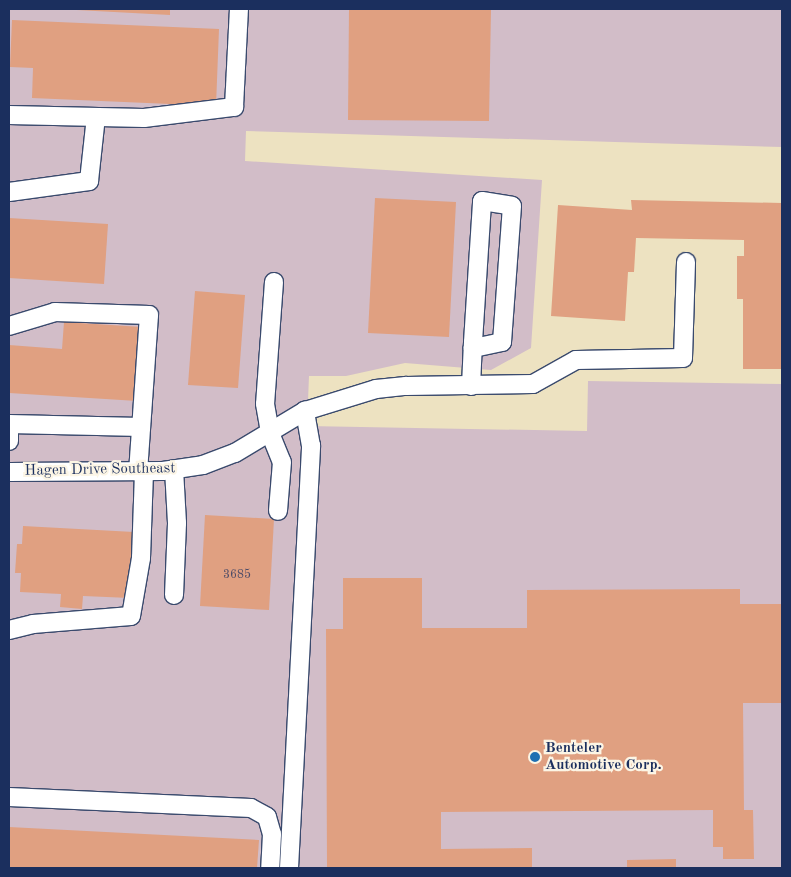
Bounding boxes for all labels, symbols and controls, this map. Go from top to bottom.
street label: Hagen Drive Southeast [24,460,176,480]
house number: 3685 [223,569,251,583]
place label: Benteler Automotive Corp. [545,739,662,774]
marker: Benteler Automotive Corp. [529,751,541,763]

